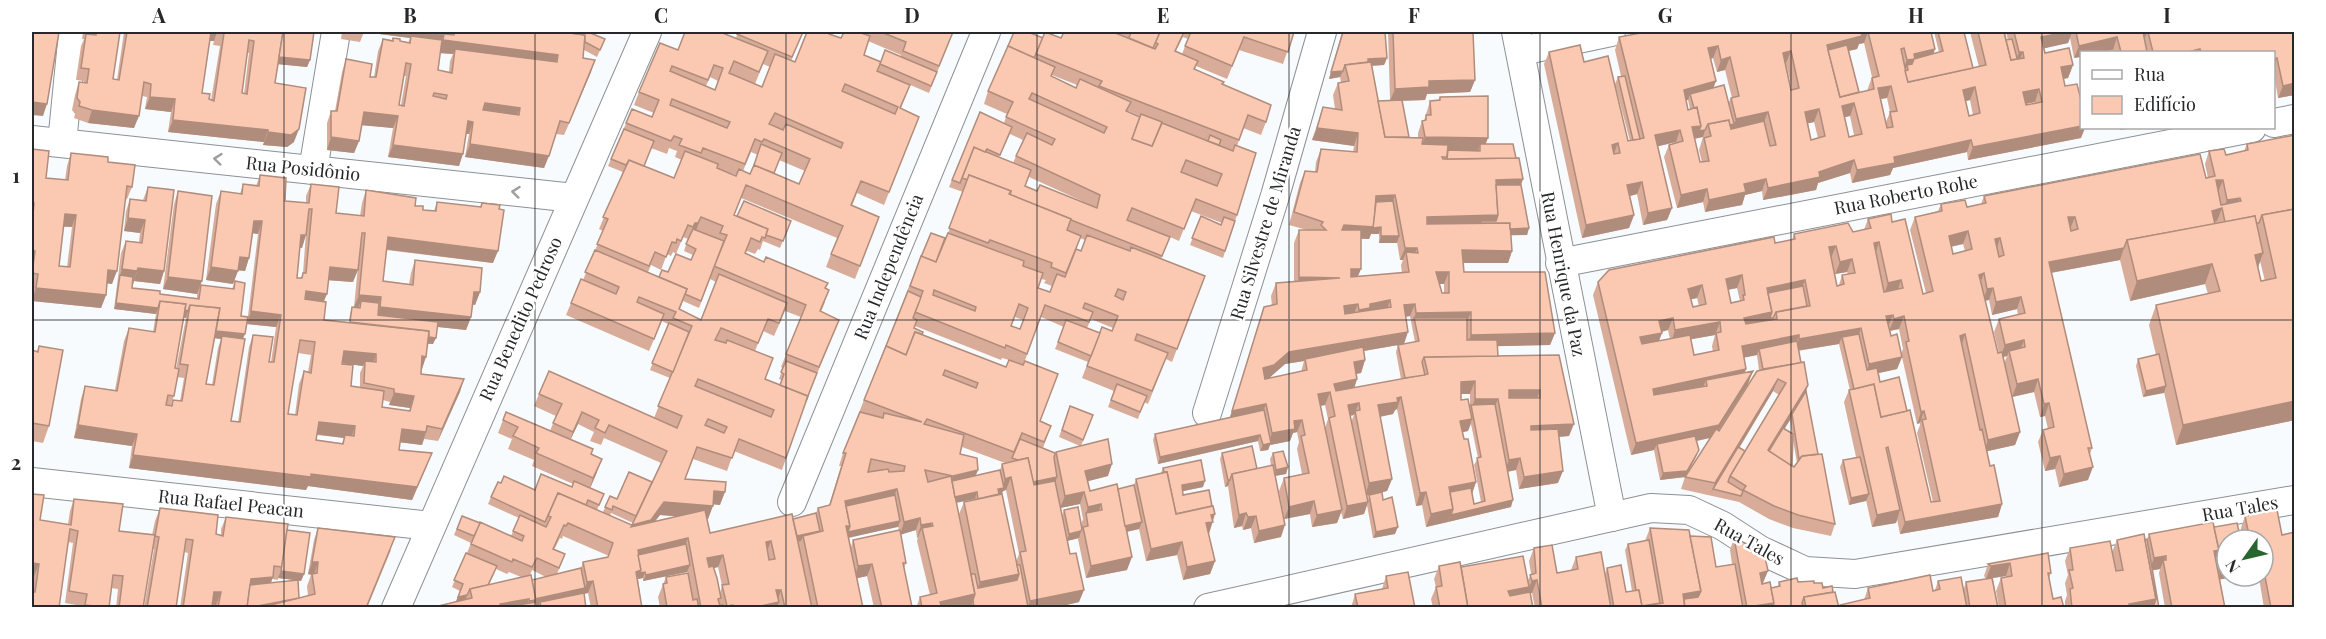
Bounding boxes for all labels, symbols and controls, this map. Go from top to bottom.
text: A [151,1,166,28]
text: B [403,1,417,28]
text: C [654,1,668,28]
text: D [904,1,920,28]
text: E [1157,1,1169,28]
text: F [1408,1,1420,28]
text: G [1658,1,1673,28]
text: H [1908,1,1924,28]
text: I [2163,1,2171,28]
legend [2080,51,2275,129]
text: Rua [2134,62,2165,86]
text: Edifício [2134,92,2196,116]
street label: Rua Silvestre de Miranda [1224,123,1306,322]
street label: Rua Posidônio [245,150,362,186]
one-way arrow [213,154,222,166]
text: 1 [12,161,20,188]
street label: Rua Roberto Rohe [1832,168,1980,220]
one-way arrow [511,186,521,198]
street label: Rua Henrique da Paz [1536,189,1592,358]
street label: Rua Independência [848,190,928,343]
street label: Rua Benedito Pedroso [473,233,567,404]
text: 2 [11,448,21,475]
street label: Rua Rafael Peacan [157,483,305,523]
street label: Rua Tales [2200,490,2280,527]
street label: Rua Tales [1710,512,1789,570]
north arrow [2215,528,2275,588]
text: N [2220,556,2244,577]

